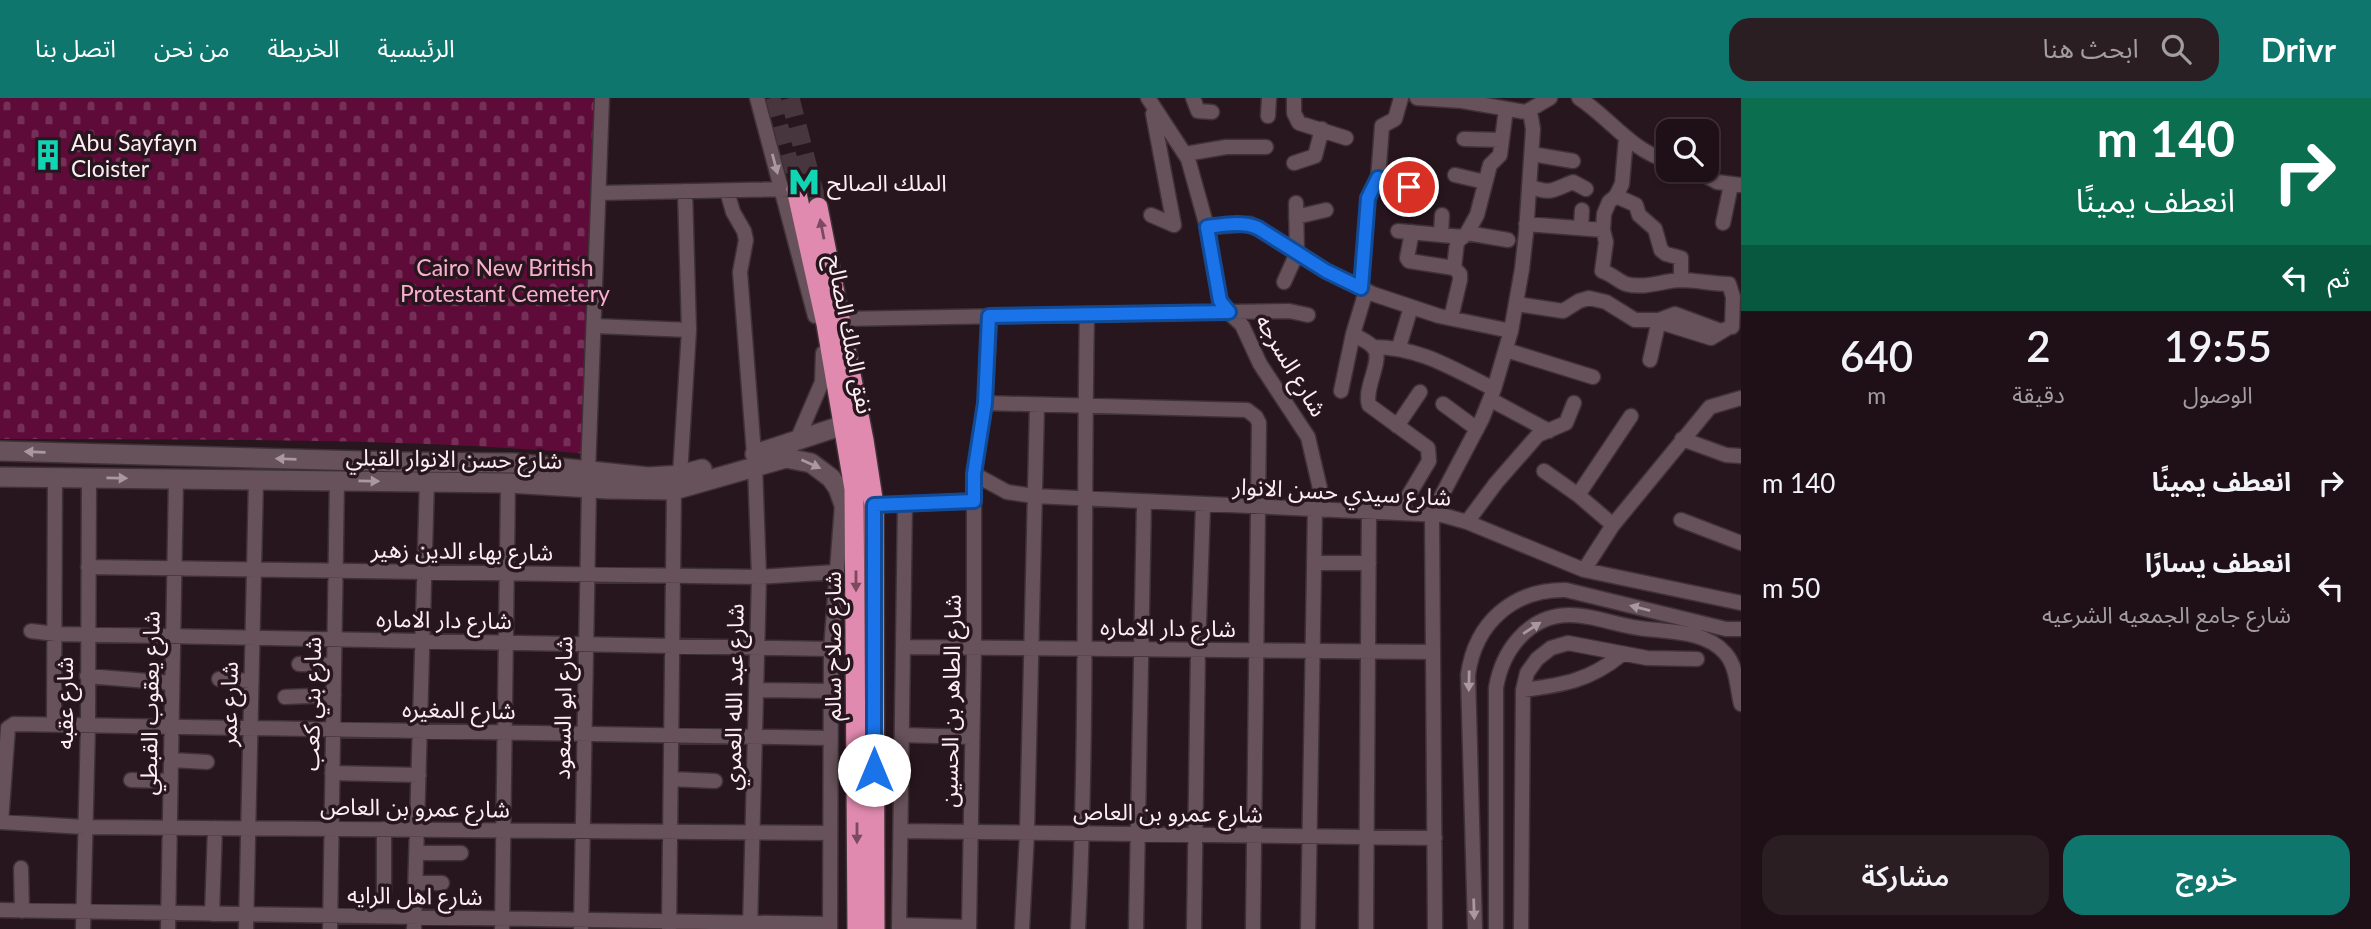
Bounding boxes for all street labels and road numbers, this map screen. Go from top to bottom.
street label: نفق الملك الصالح [818,252,880,417]
street label: شارع السرجه [1247,309,1334,423]
street label: شارع حسن الانوار القبلي [345,442,563,478]
street label: شارع سيدي حسن الانوار [1231,471,1452,515]
street label: شارع بهاء الدين زهير [370,534,553,570]
street label: شارع صلاح سالم [818,571,850,721]
street label: شارع الطاهر بن الحسين [934,594,970,808]
street label: شارع عبد الله العمري [717,603,753,791]
street label: شارع دار الاماره [376,604,512,638]
street label: شارع يعقوب القبطي [133,611,169,796]
street label: شارع دار الاماره [1100,612,1236,646]
street label: شارع ابو السعود [547,636,581,780]
street label: شارع بني كعب [296,637,331,771]
street label: شارع عقبه [50,657,82,749]
street label: شارع عمر [213,661,247,748]
street label: شارع المغيره [402,694,516,728]
street label: شارع عمرو بن العاص [320,791,510,827]
street label: شارع عمرو بن العاص [1073,796,1263,832]
street label: شارع اهل الرايه [347,880,483,914]

